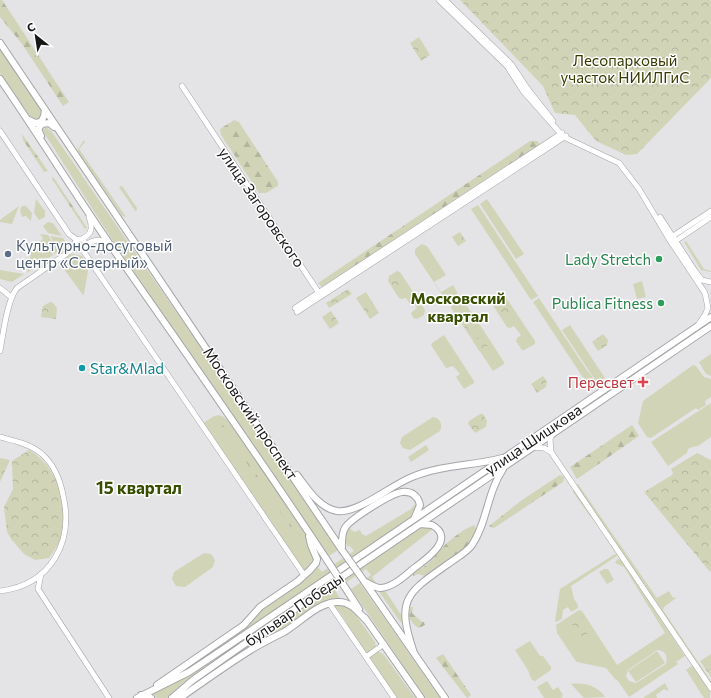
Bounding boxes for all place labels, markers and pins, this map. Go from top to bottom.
place label: Культурно-досуговый центр «Северный» [16,236,172,271]
marker: Культурно-досуговый центр «Северный» [3,249,13,259]
place label: Lady Stretch [565,250,651,268]
marker: Lady Stretch [654,254,664,264]
place label: Publica Fitness [552,294,653,312]
marker: Publica Fitness [656,298,666,308]
place label: Star&Mlad [90,359,164,377]
marker: Star&Mlad [77,363,87,373]
place label: Пересвет [568,373,634,391]
marker: Пересвет [637,376,649,388]

